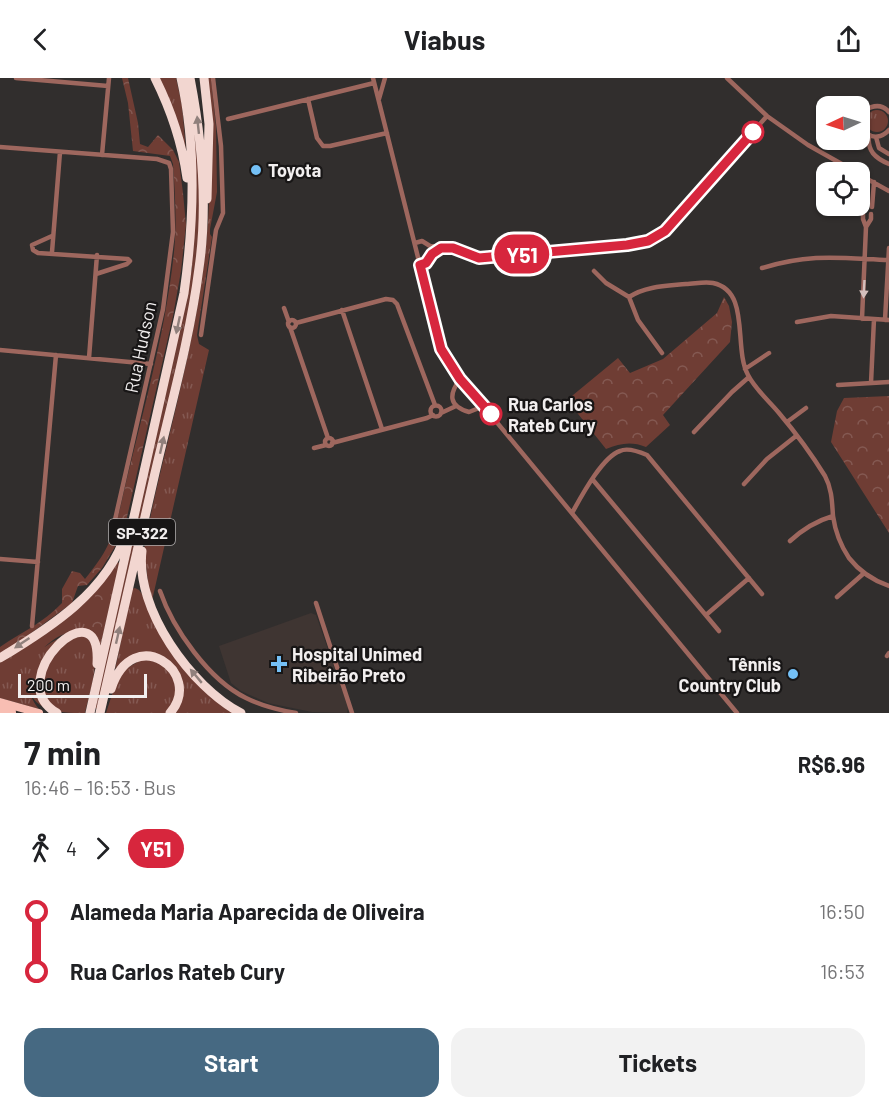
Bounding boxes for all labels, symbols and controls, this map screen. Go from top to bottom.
icon: back [24,23,57,56]
text: Viabus [404,23,485,55]
icon: share [832,23,865,56]
north arrow [816,96,870,150]
map controls [816,96,870,216]
one-way arrow [193,115,203,134]
unlabelled marker [742,121,764,143]
place label: Toyota [268,159,321,181]
button: locate [816,162,870,216]
marker: Toyota [249,163,263,177]
line badge: Y51 [488,234,556,273]
text: Y51 [506,242,538,267]
one-way arrow [859,279,868,298]
street label: Rua Hudson [120,299,160,395]
one-way arrow [172,316,182,335]
place label: Rua Carlos Rateb Cury [508,393,596,436]
marker: Rua Carlos Rateb Cury [480,403,502,425]
one-way arrow [157,436,167,455]
road number: SP-322 [109,519,175,545]
one-way arrow [114,626,123,645]
one-way arrow [14,638,31,649]
place label: Hospital Unimed Ribeirão Preto [292,643,422,686]
place label: Tênnis Country Club [678,653,781,696]
marker: Hospital Unimed Ribeirão Preto [270,655,288,673]
marker: Tênnis Country Club [786,667,800,681]
one-way arrow [190,669,203,684]
scale bar [18,671,147,698]
text: 200 m [27,675,70,694]
text: 7 min [24,732,101,772]
text: R$6.96 [798,751,865,777]
text: 16:46 – 16:53 · Bus [24,775,176,799]
icon: walk [24,832,57,865]
icon: forward [86,832,119,865]
text: 4 [66,836,77,860]
text: Y51 [140,836,172,861]
text: Alameda Maria Aparecida de Oliveira [70,898,425,924]
text: 16:50 [819,899,865,923]
text: Rua Carlos Rateb Cury [70,958,285,984]
text: 16:53 [820,959,865,983]
button: Start [24,1028,439,1097]
button: Tickets [451,1028,865,1097]

